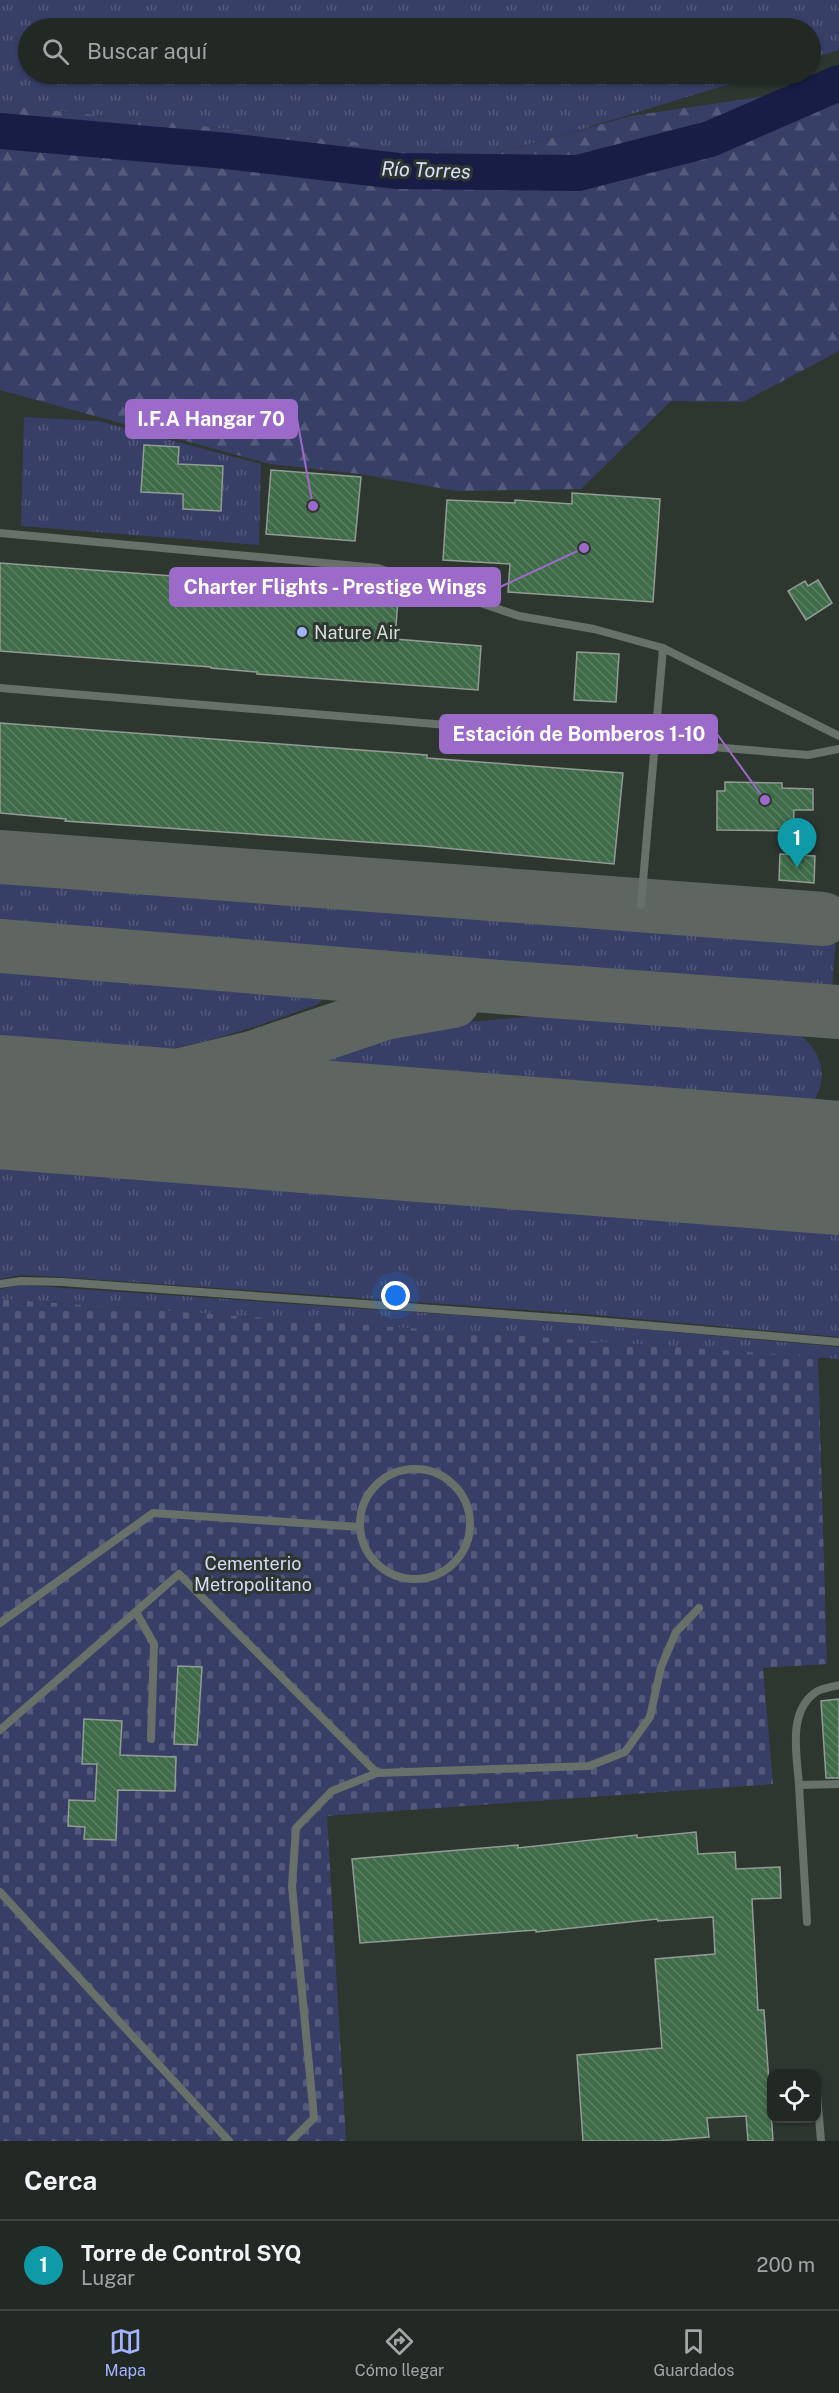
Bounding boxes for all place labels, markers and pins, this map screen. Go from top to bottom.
callout: I.F.A Hangar 70 [126,400,297,438]
callout: Charter Flights - Prestige Wings [170,568,500,606]
place label: Nature Air [314,622,400,643]
marker: Nature Air [295,625,309,639]
callout: Estación de Bomberos 1-10 [440,715,717,753]
pin: 1 [778,818,816,868]

